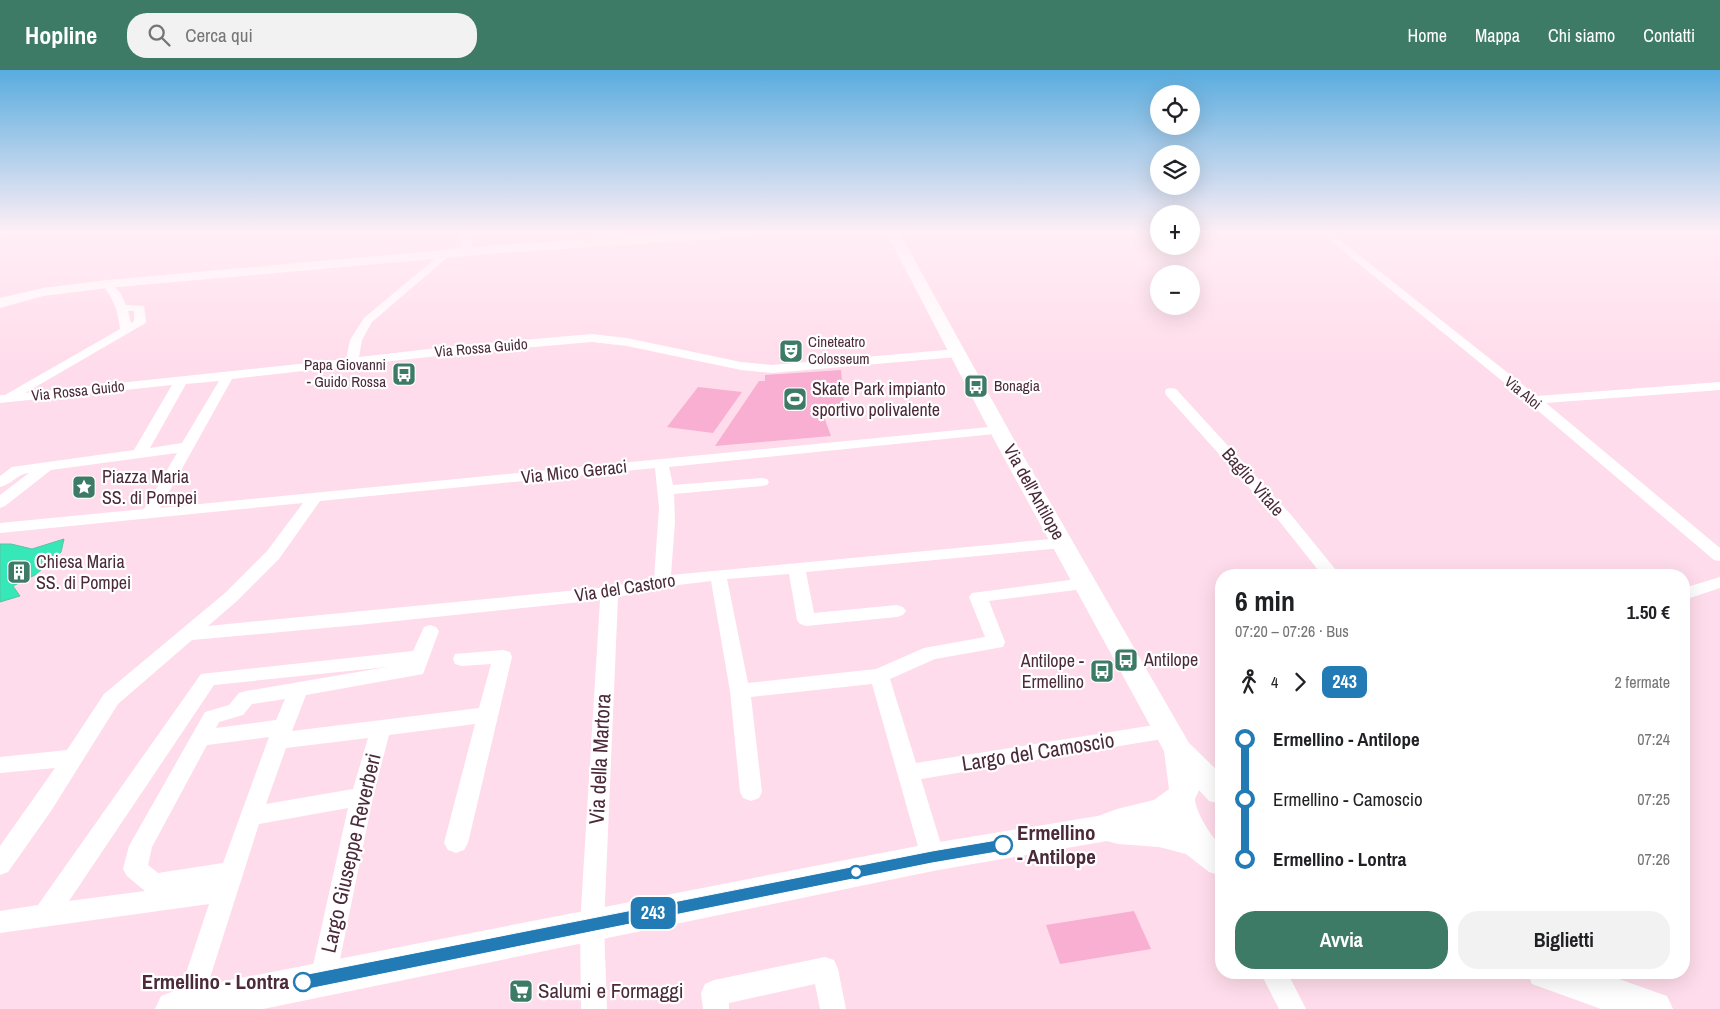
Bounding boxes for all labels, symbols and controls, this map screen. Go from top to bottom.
search box [127,13,477,58]
text: Hopline [25,19,97,51]
icon: search [145,21,173,49]
text: Cerca qui [185,22,253,48]
text: Home [1408,23,1447,48]
text: Mappa [1475,23,1520,48]
text: Chi siamo [1548,23,1615,48]
text: Contatti [1643,23,1695,48]
map controls [1150,85,1200,315]
button: locate [1150,85,1200,135]
button: layers [1150,145,1200,195]
button: + [1150,205,1200,255]
button: − [1150,265,1200,315]
place label: Cineteatro Colosseum [808,331,870,369]
street label: Via Rossa Guido [433,333,529,362]
theatre icon: Cineteatro Colosseum [778,338,804,364]
place label: Papa Giovanni - Guido Rossa [304,354,386,392]
bus stop icon: Papa Giovanni - Guido Rossa [391,361,417,387]
street label: Via Aloi [1500,371,1546,414]
bus stop icon: Bonagia [963,373,989,399]
street label: Via Rossa Guido [30,375,126,406]
place label: Bonagia [994,375,1040,396]
place label: Skate Park impianto sportivo polivalente [812,376,946,422]
sports icon: Skate Park impianto sportivo polivalente [782,386,808,412]
street label: Via dell'Antilope [998,439,1071,544]
street label: Baglio Vitale [1217,442,1290,521]
street label: Via Mico Geraci [520,454,628,489]
place label: Piazza Maria SS. di Pompei [102,464,197,510]
place icon: Piazza Maria SS. di Pompei [71,474,97,500]
place label: Chiesa Maria SS. di Pompei [36,549,131,595]
building icon: Chiesa Maria SS. di Pompei [6,559,32,585]
street label: Via del Castoro [573,567,677,608]
text: 6 min [1235,582,1295,620]
text: 1.50 € [1627,599,1670,625]
text: 07:20 – 07:26 · Bus [1235,620,1349,642]
bus stop icon: Antilope [1113,647,1139,673]
place label: Antilope [1143,647,1198,672]
place label: Antilope - Ermellino [1020,648,1084,694]
bus stop icon: Antilope - Ermellino [1089,658,1115,684]
icon: walk [1235,668,1263,696]
icon: forward [1286,668,1314,696]
text: 243 [1332,669,1357,694]
text: 4 [1271,671,1278,693]
text: 2 fermate [1615,671,1670,693]
street label: Via della Martora [582,692,617,825]
street label: Largo del Camoscio [960,725,1116,778]
text: Ermellino - Antilope [1273,726,1420,752]
text: 07:24 [1637,728,1670,750]
street label: Largo Giuseppe Reverberi [313,750,388,955]
text: Ermellino - Camoscio [1273,786,1423,812]
text: 07:25 [1637,788,1670,810]
place label: Ermellino - Antilope [1017,818,1096,871]
marker: Ermellino - Antilope [993,835,1013,855]
text: Ermellino - Lontra [1273,846,1406,872]
text: 07:26 [1637,848,1670,870]
unlabelled marker [849,865,863,879]
line badge: 243 [624,897,682,929]
text: 243 [641,900,665,925]
button: Avvia [1235,911,1448,969]
button: Biglietti [1458,911,1670,969]
place label: Ermellino - Lontra [142,967,289,996]
marker: Ermellino - Lontra [293,972,313,992]
place label: Salumi e Formaggi [538,976,684,1005]
supermarket icon: Salumi e Formaggi [508,978,534,1004]

